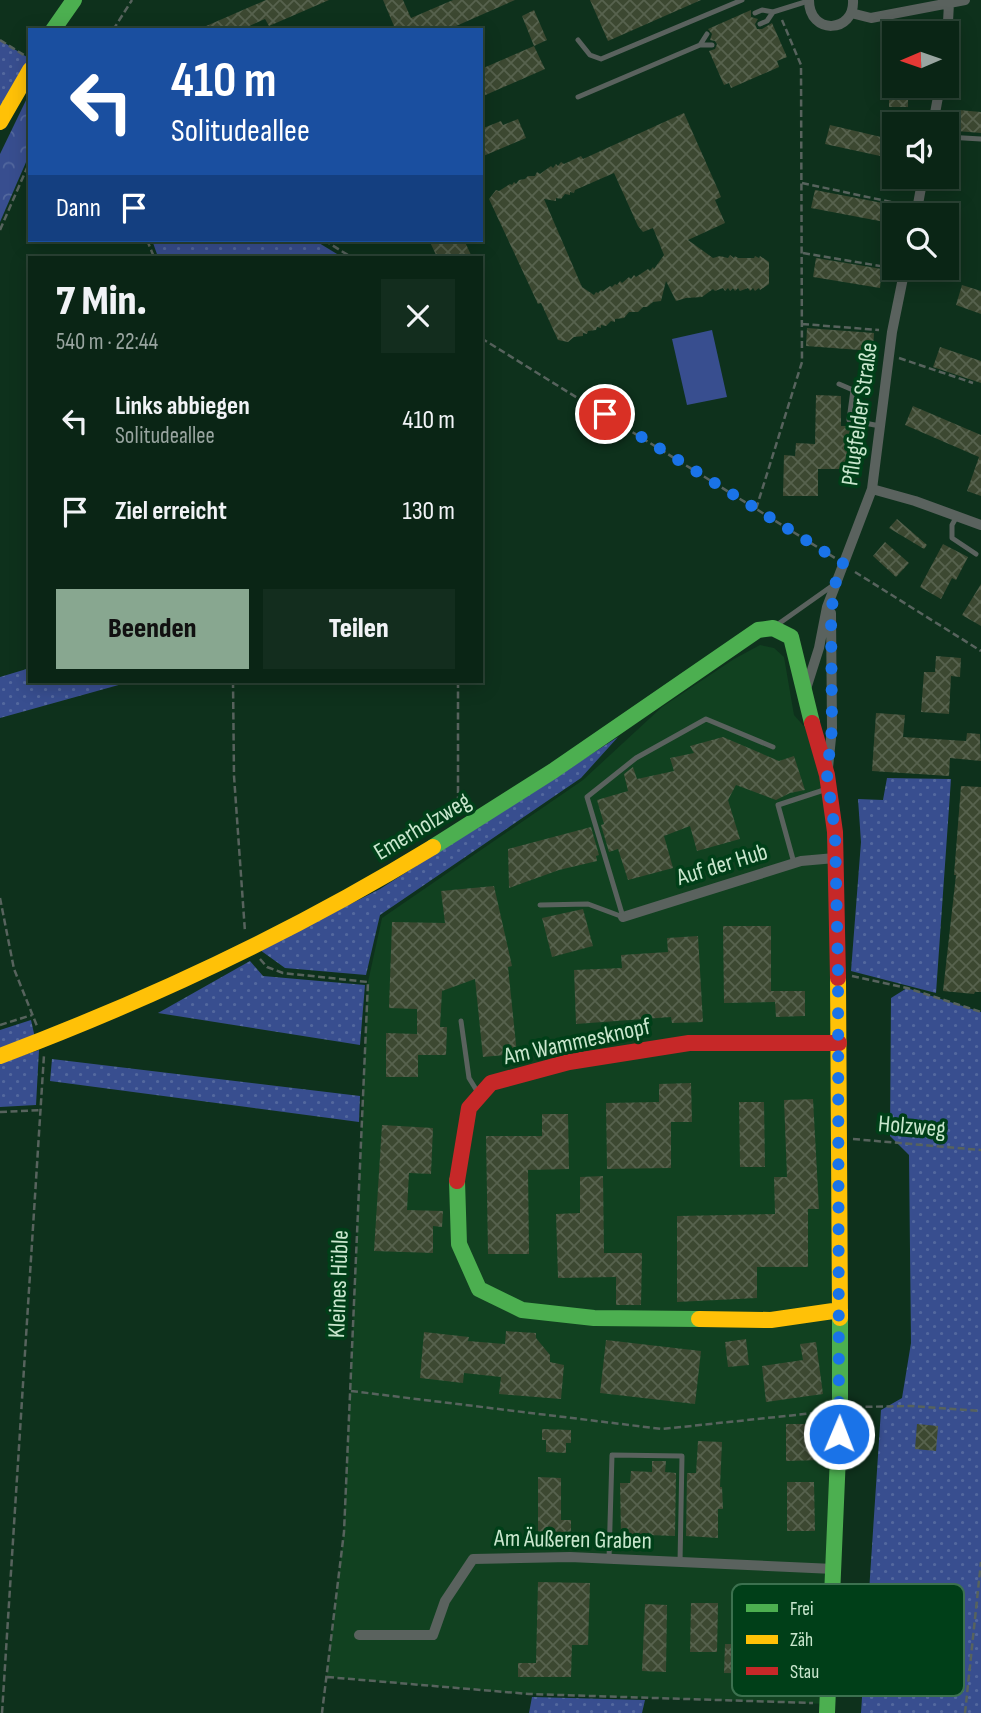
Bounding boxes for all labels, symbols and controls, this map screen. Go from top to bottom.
north arrow [882,21,959,98]
map controls [882,21,959,280]
text: 410 m [171,52,277,111]
icon: left [56,56,147,147]
text: Solitudeallee [171,112,310,151]
button: sound [882,112,959,189]
icon: arrive [115,189,153,227]
text: Dann [56,193,101,224]
button: search [882,203,959,280]
text: 7 Min. [56,276,147,327]
button: close [381,279,455,353]
text: 540 m · 22:44 [56,328,158,356]
street label: Pflugfelder Straße [835,341,884,488]
pin [575,384,635,444]
text: Links abbiegen [115,391,250,422]
icon: arrive [586,395,624,433]
icon: left [56,402,94,440]
text: 410 m [403,405,455,436]
text: Solitudeallee [115,422,215,450]
icon: arrive [56,493,94,531]
text: Ziel erreicht [115,496,227,527]
text: 130 m [403,496,455,527]
button: Beenden [56,589,249,669]
button: Teilen [263,589,455,669]
street label: Emerholzweg [369,786,476,867]
street label: Auf der Hub [672,837,771,892]
street label: Am Wammesknopf [500,1012,654,1071]
street label: Holzweg [877,1109,947,1144]
street label: Kleines Hüble [322,1229,355,1339]
position arrow [802,1397,876,1471]
street label: Am Äußeren Graben [493,1524,652,1555]
legend [732,1584,964,1696]
text: Frei [790,1598,814,1621]
text: Zäh [790,1629,813,1652]
text: Stau [790,1661,819,1684]

